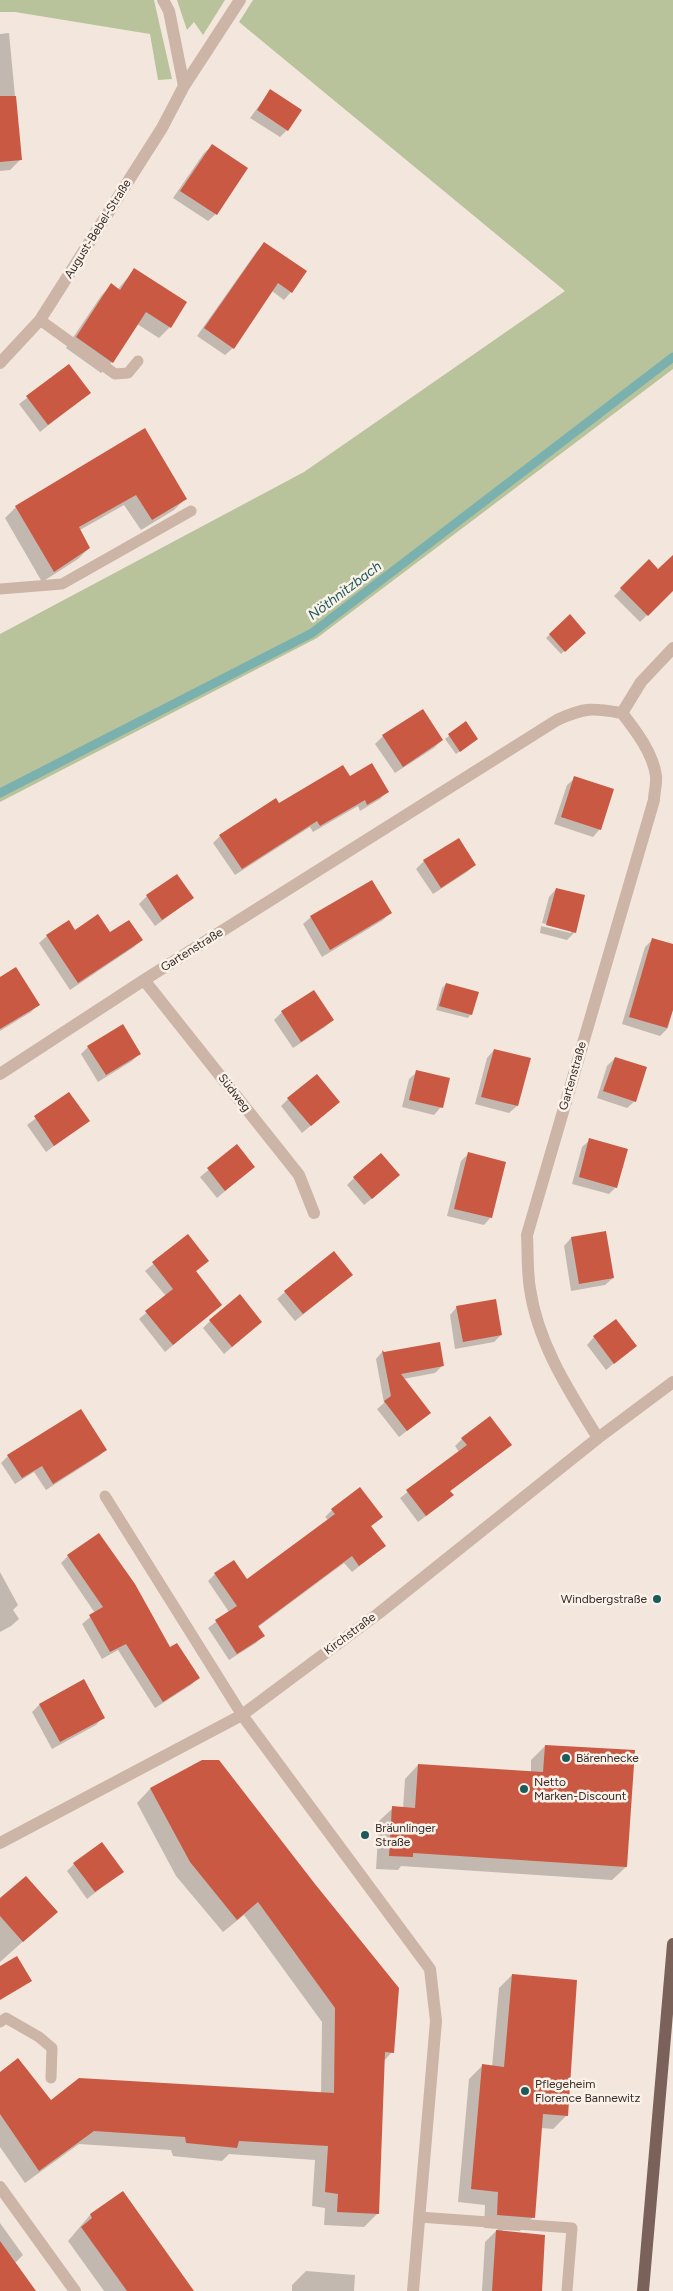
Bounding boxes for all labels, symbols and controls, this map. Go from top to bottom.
street label: August-Bebel-Straße [62,177,134,281]
water label: Nöthnitzbach [305,558,385,624]
street label: Gartenstraße [158,925,226,975]
street label: Gartenstraße [556,1040,590,1112]
street label: Südweg [215,1071,253,1115]
place label: Windbergstraße [561,1592,647,1606]
marker: Windbergstraße [651,1593,663,1605]
street label: Kirchstraße [321,1610,379,1658]
place label: Bärenhecke [576,1751,639,1765]
marker: Bärenhecke [560,1752,572,1764]
place label: Netto Marken-Discount [534,1775,626,1803]
marker: Netto Marken-Discount [518,1783,530,1795]
place label: Bräunlinger Straße [375,1821,436,1849]
marker: Bräunlinger Straße [359,1829,371,1841]
place label: Pflegeheim Florence Bannewitz [535,2077,640,2105]
marker: Pflegeheim Florence Bannewitz [519,2085,531,2097]

